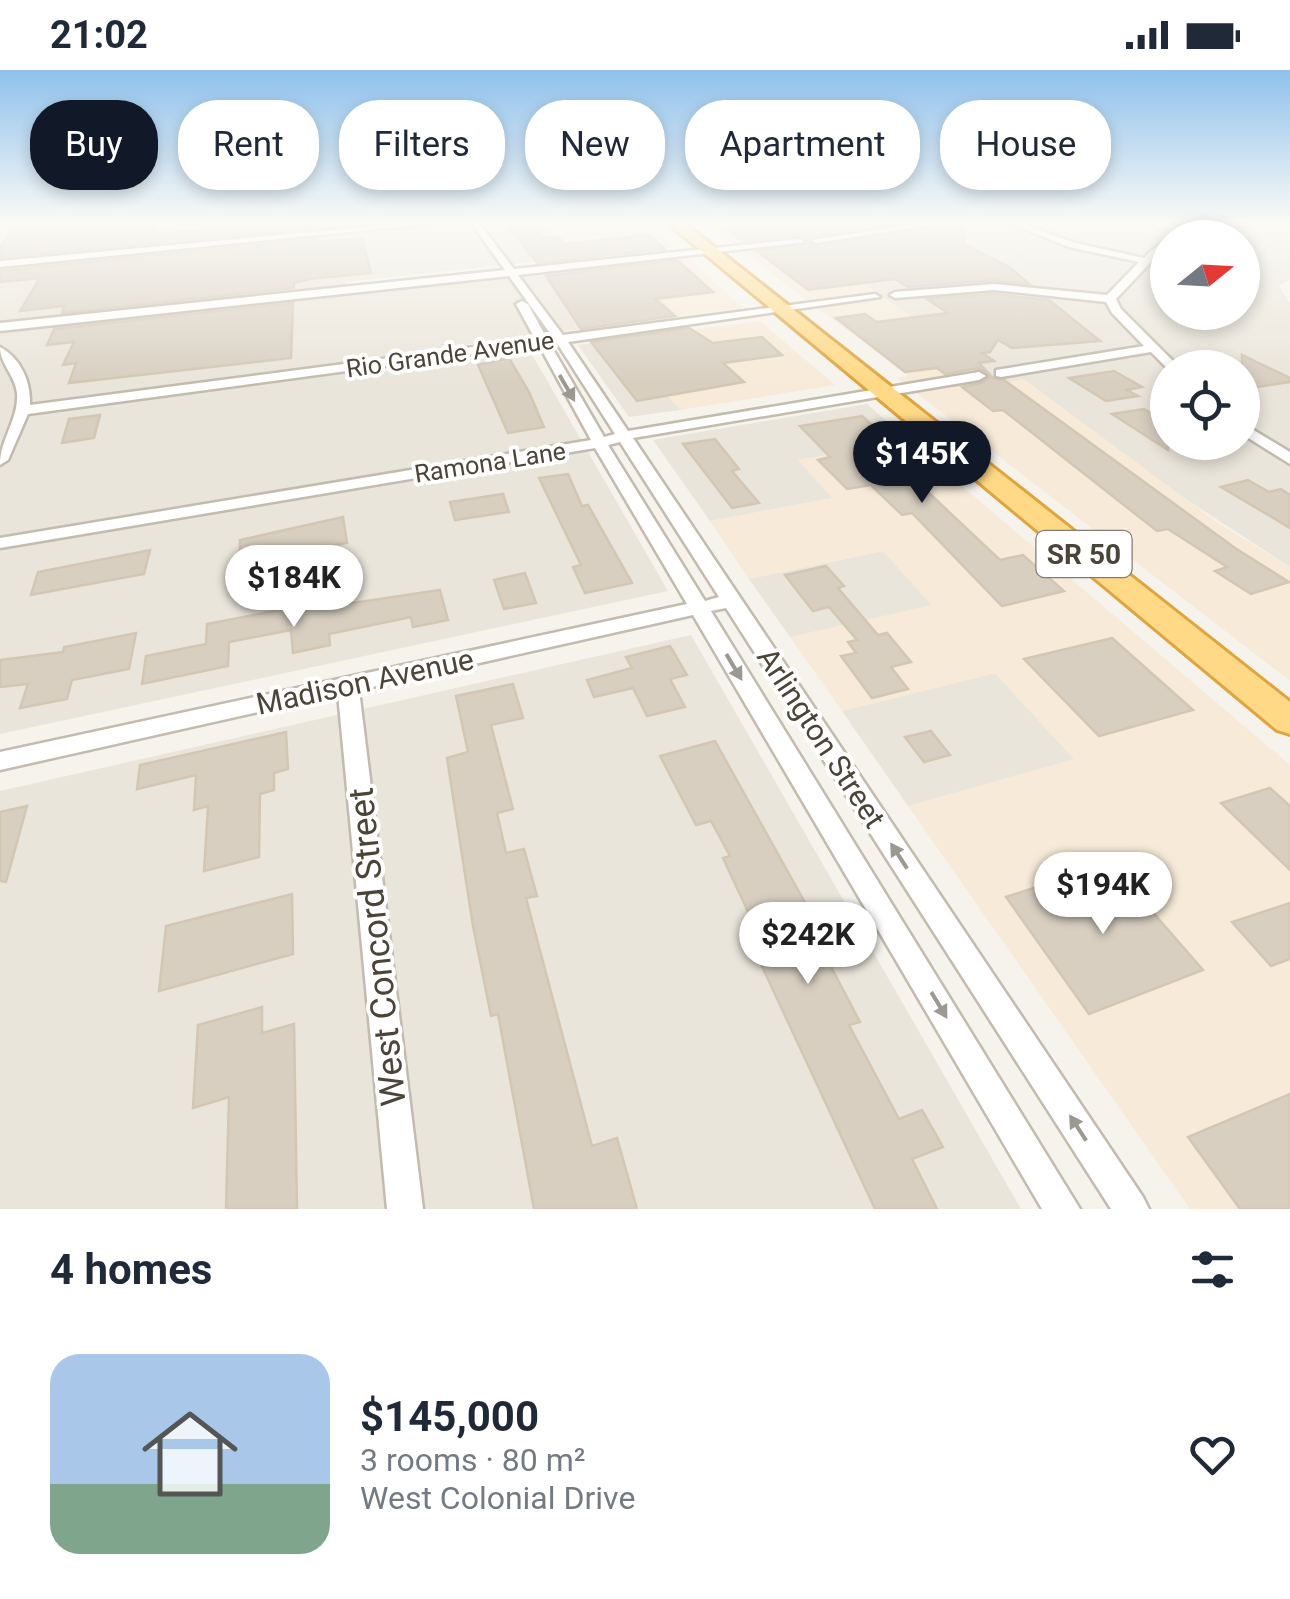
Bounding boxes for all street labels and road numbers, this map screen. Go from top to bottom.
street label: Rio Grande Avenue [344,326,556,383]
street label: Ramona Lane [412,436,568,489]
road number: SR 50 [1036,531,1132,577]
street label: Madison Avenue [253,641,477,722]
street label: Arlington Street [750,641,893,834]
street label: West Concord Street [340,786,415,1108]

